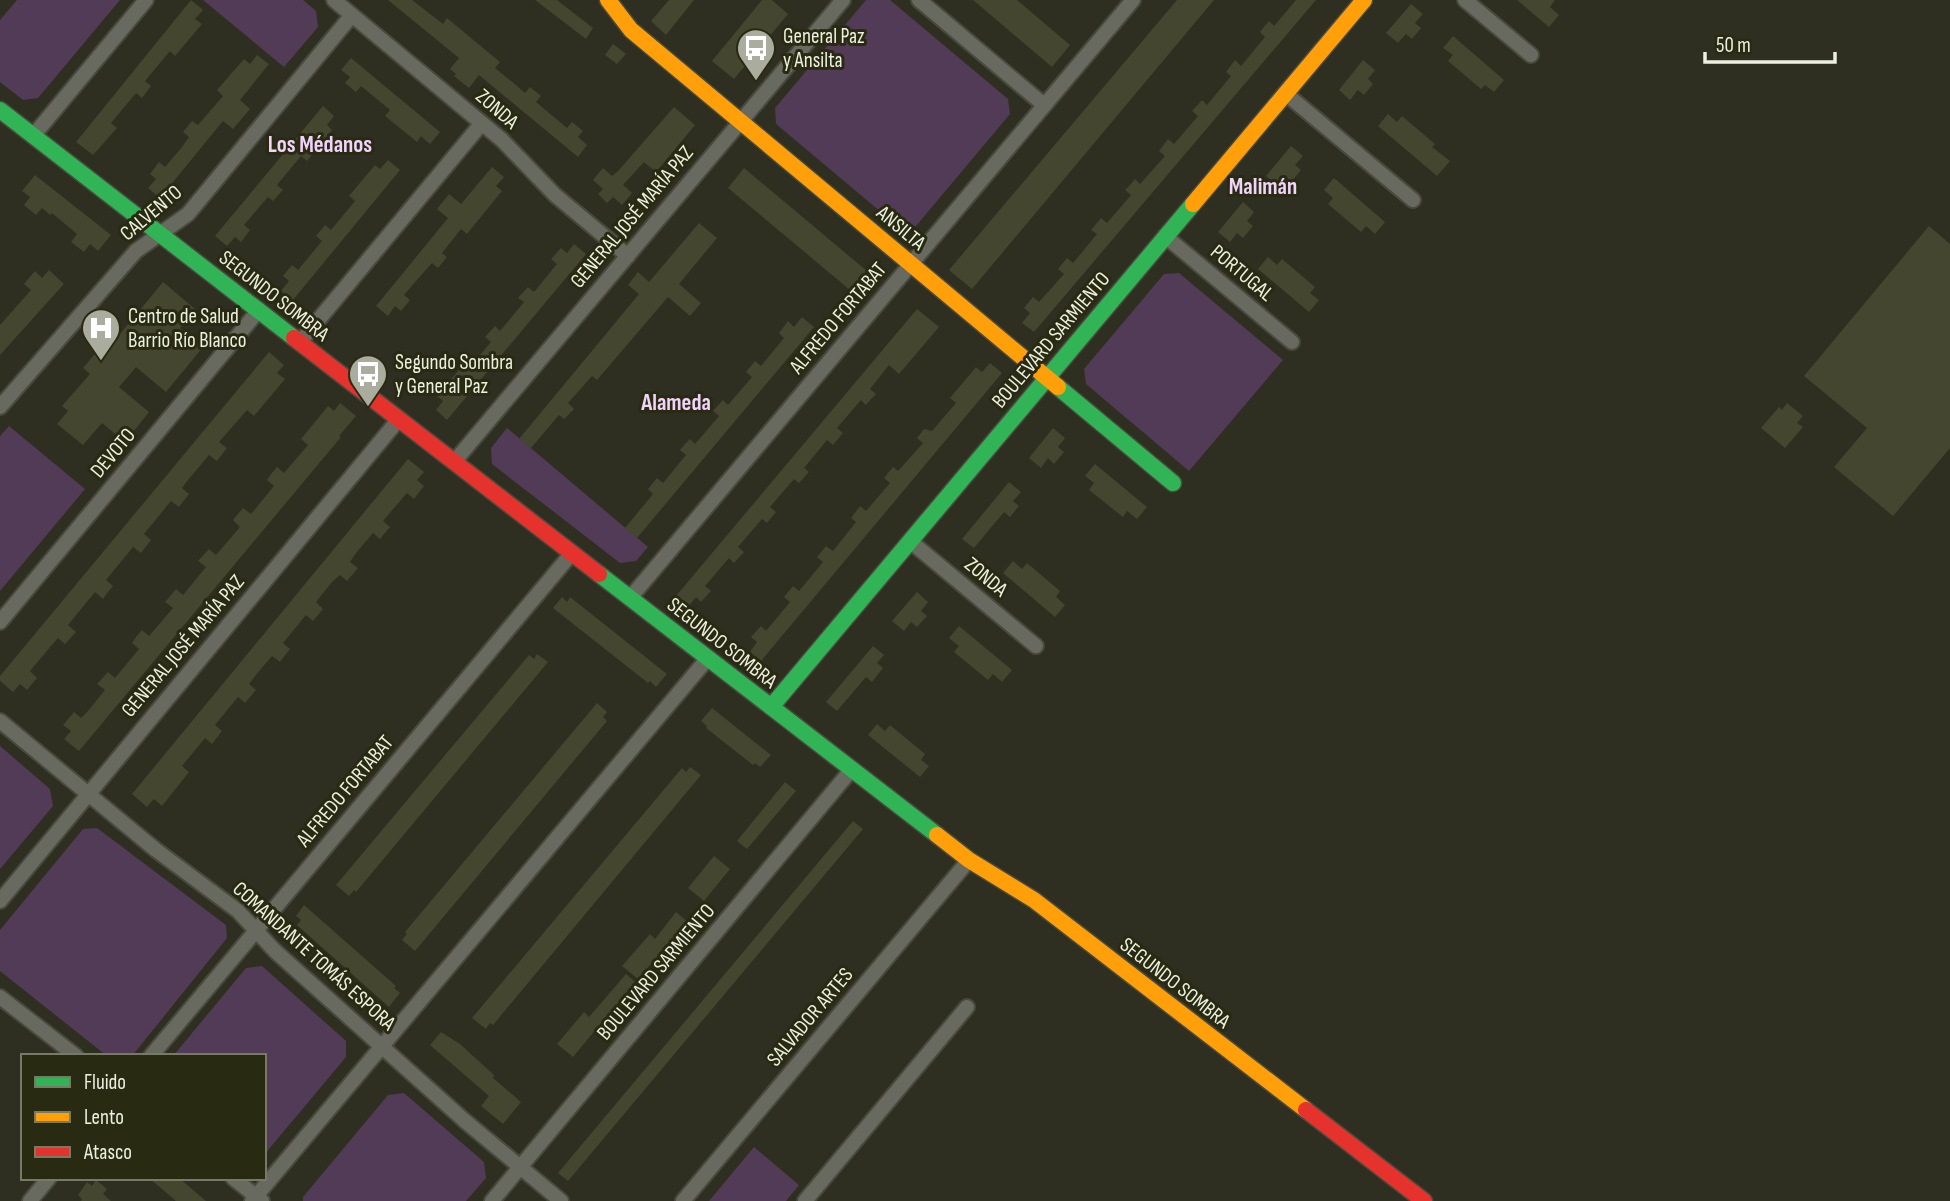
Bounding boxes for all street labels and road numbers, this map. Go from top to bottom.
street label: ZONDA [470,84,524,135]
street label: GENERAL JOSÉ MARÍA PAZ [565,141,699,293]
street label: CALVENTO [115,180,187,246]
street label: ANSILTA [871,200,931,256]
street label: PORTUGAL [1205,239,1279,307]
street label: SEGUNDO SOMBRA [214,245,335,347]
street label: ALFREDO FORTABAT [784,257,892,380]
street label: BOULEVARD SARMIENTO [987,267,1115,413]
street label: DEVOTO [85,423,141,483]
street label: ZONDA [959,552,1013,603]
street label: GENERAL JOSÉ MARÍA PAZ [116,570,250,722]
street label: SEGUNDO SOMBRA [662,592,783,694]
street label: ALFREDO FORTABAT [291,730,399,853]
street label: COMANDANTE TOMÁS ESPORA [227,876,401,1036]
street label: BOULEVARD SARMIENTO [592,899,720,1045]
street label: SEGUNDO SOMBRA [1115,932,1236,1034]
street label: SALVADOR ARTES [762,963,858,1071]

